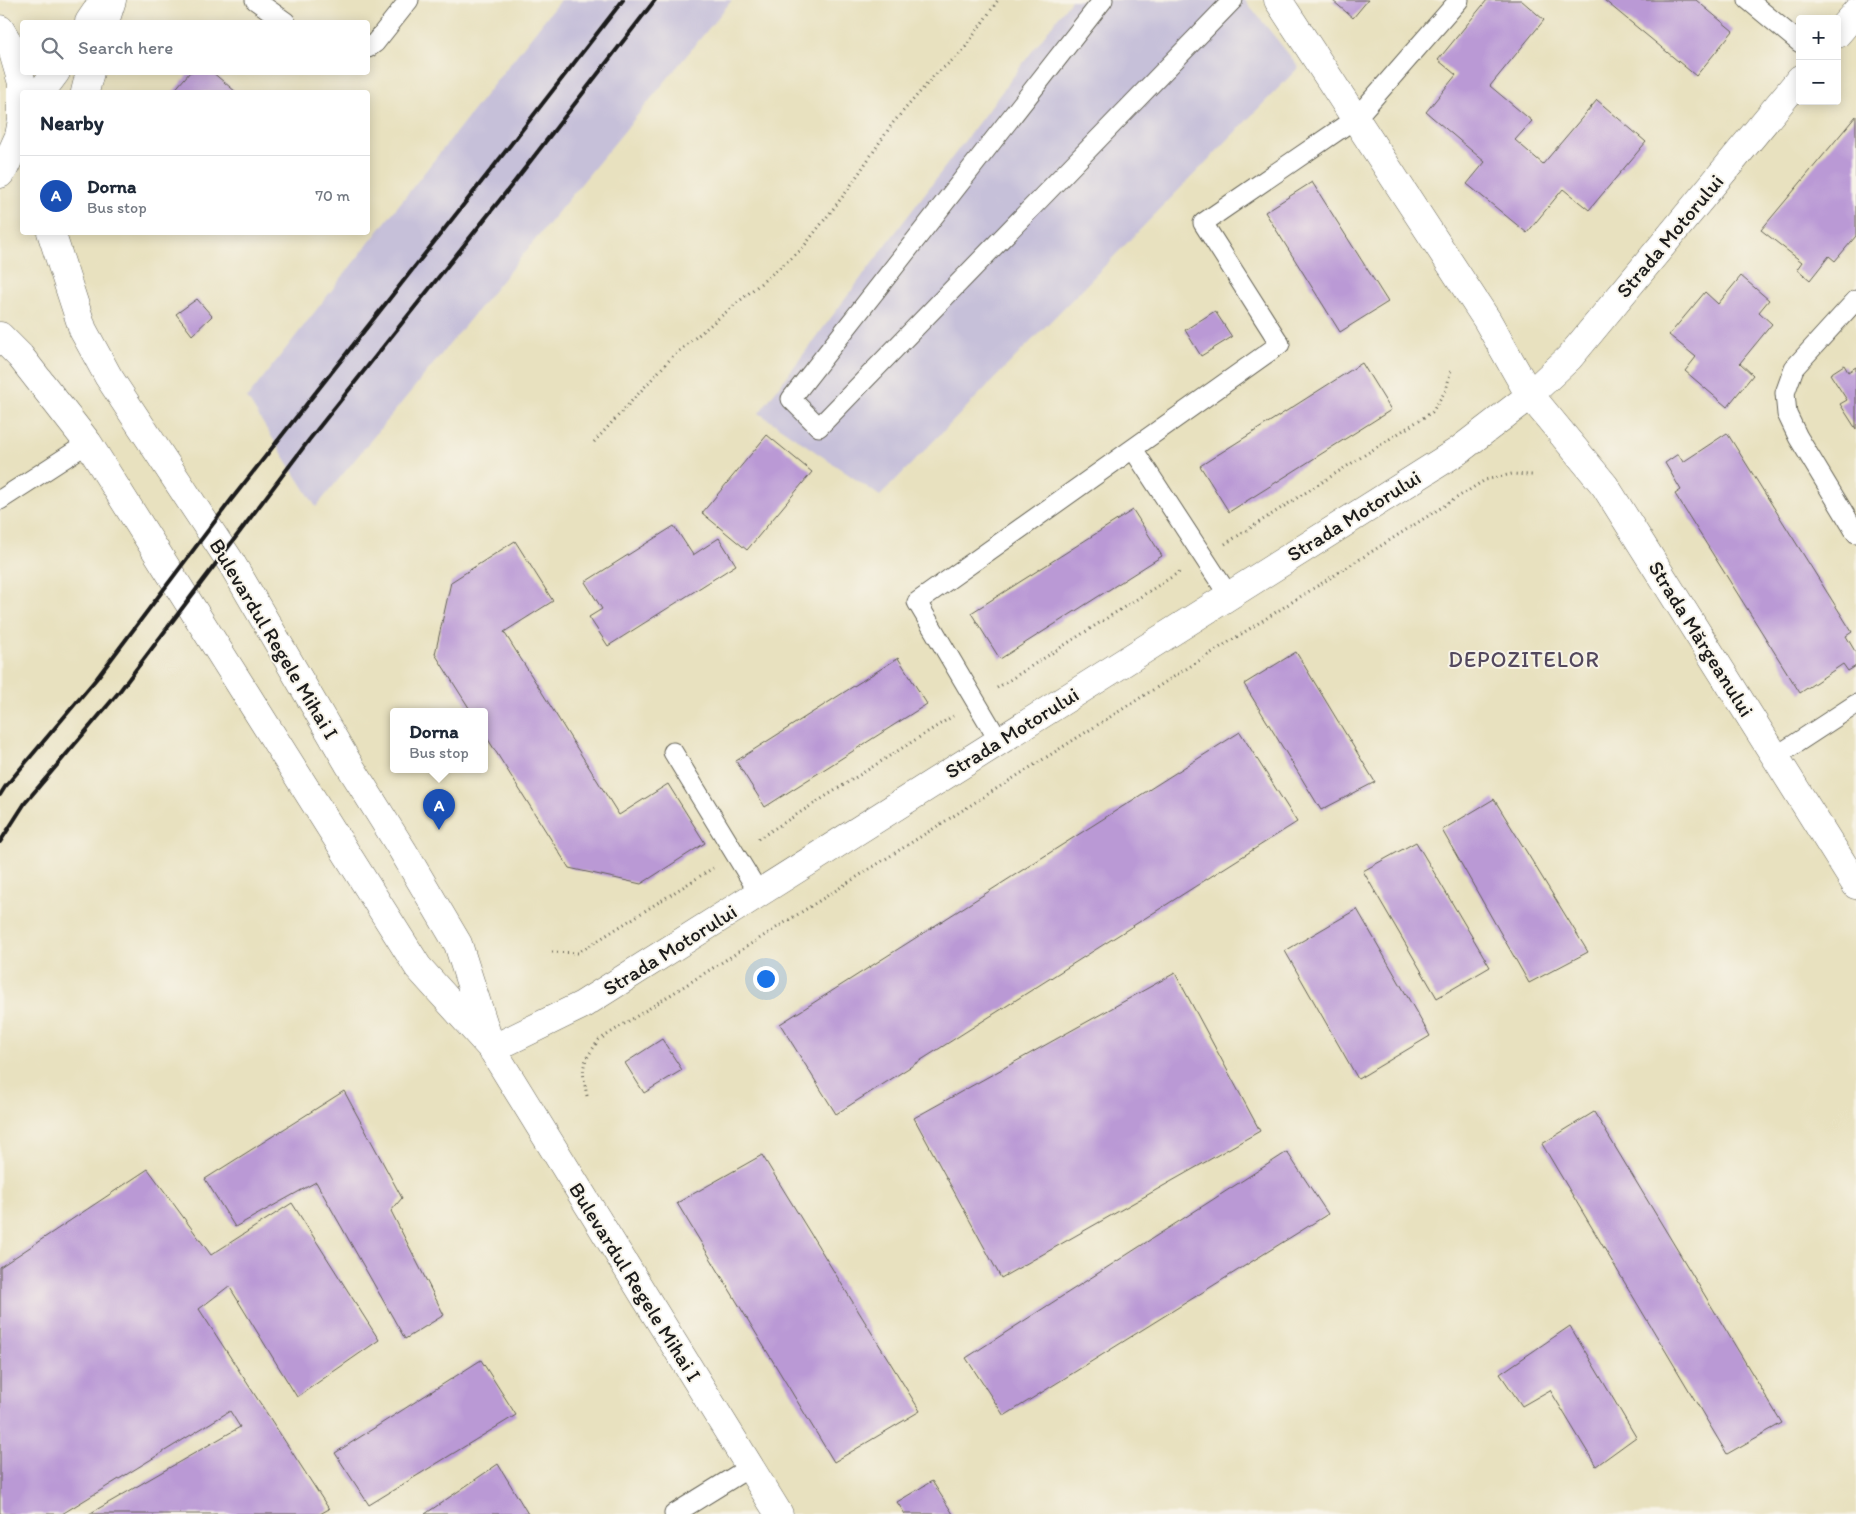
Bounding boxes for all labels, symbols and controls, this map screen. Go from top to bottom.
map controls [1796,15,1841,105]
button: + [1796,15,1841,60]
search box [20,20,370,75]
icon: search [38,34,66,62]
text: Search here [78,36,173,59]
button: − [1796,60,1841,105]
text: Nearby [40,110,104,135]
street label: Strada Motorului [1611,169,1728,302]
text: Dorna [87,175,136,198]
text: A [51,186,61,205]
text: 70 m [315,186,350,205]
text: Bus stop [87,198,147,217]
street label: Strada Motorului [1282,464,1425,567]
street label: Bulevardul Regele Mihai I [205,534,344,744]
street label: Strada Mărgeanului [1643,556,1759,721]
district label: DEPOZITELOR [1448,646,1600,673]
street label: Strada Motorului [940,681,1083,784]
popup [390,708,488,773]
text: Dorna [409,720,459,743]
text: Bus stop [409,743,469,762]
pin: A [423,789,455,830]
street label: Strada Motorului [598,898,741,1001]
your location [753,966,779,992]
street label: Bulevardul Regele Mihai I [564,1178,707,1386]

